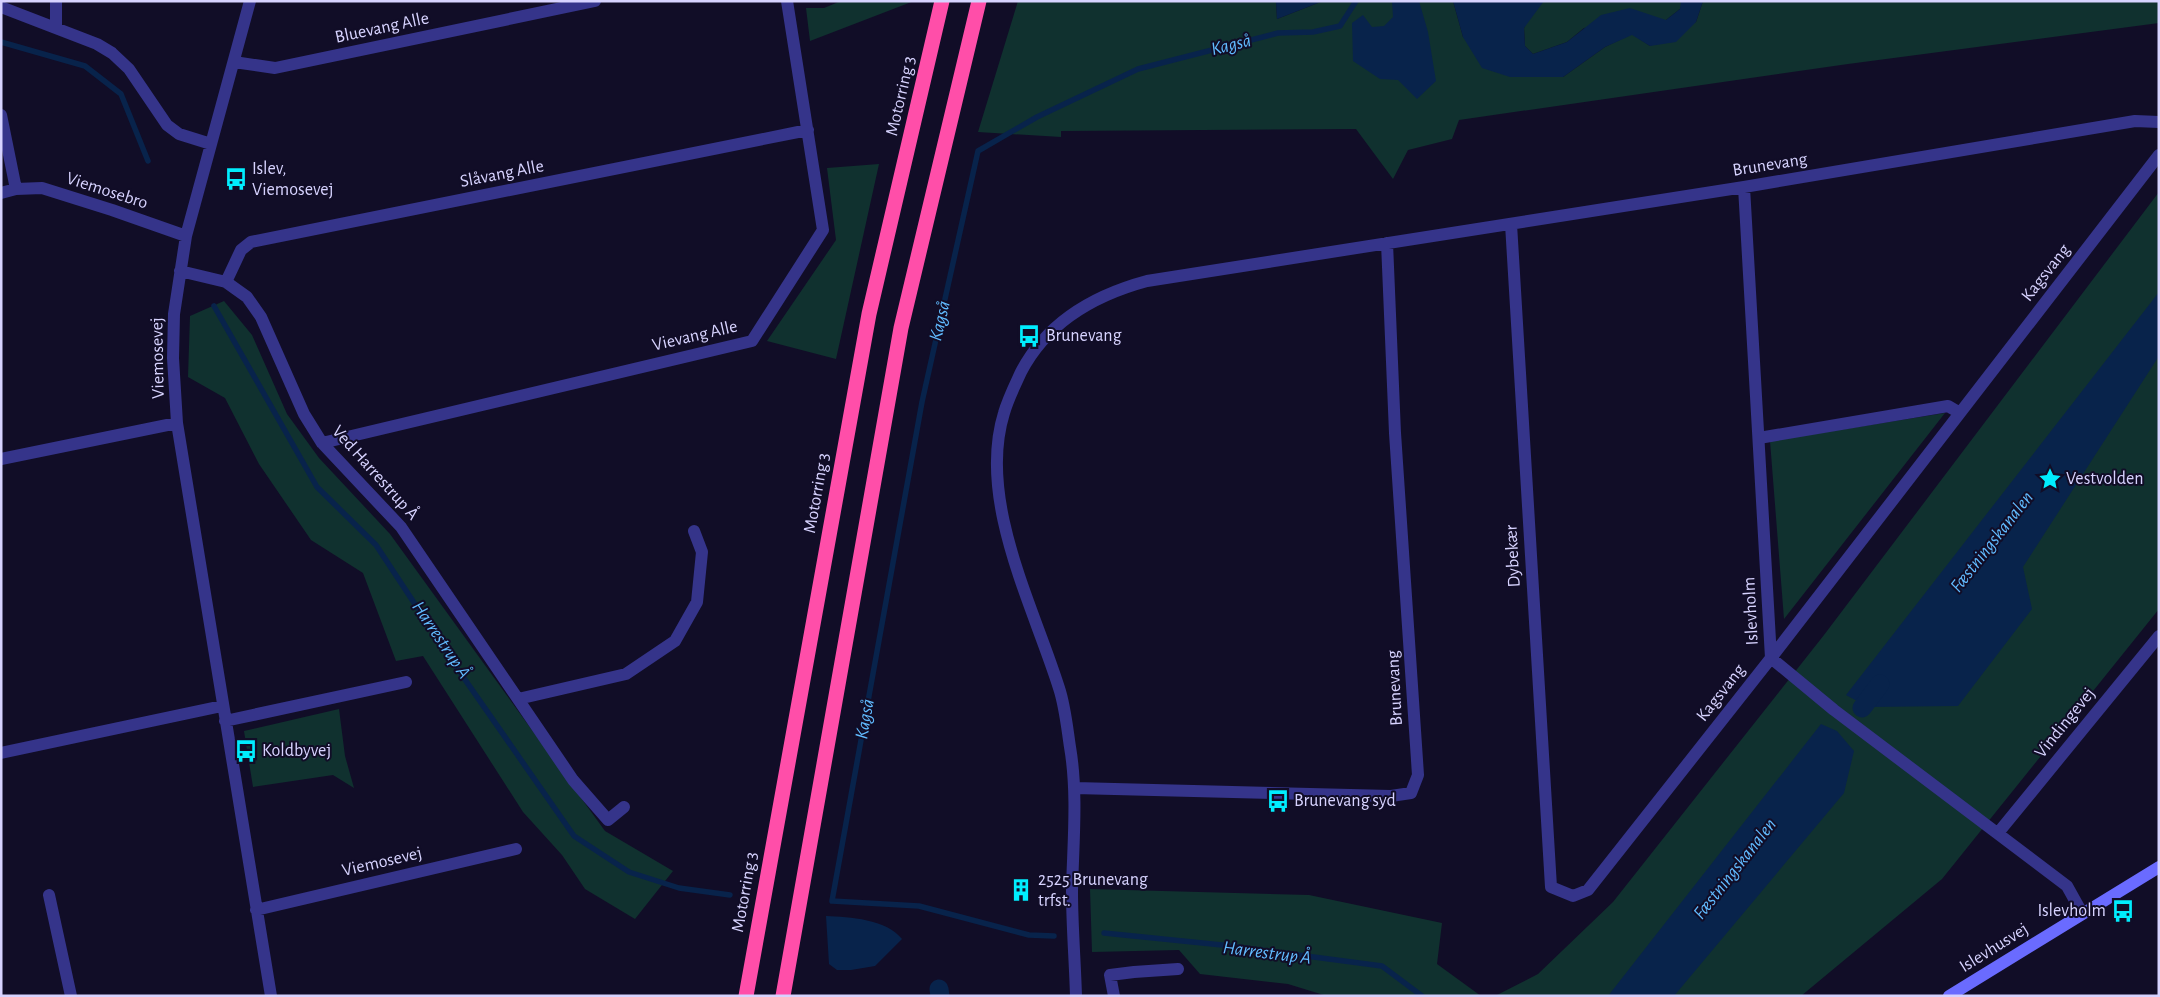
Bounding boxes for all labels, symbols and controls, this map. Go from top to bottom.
street label: Bluevang Alle [333,9,431,47]
water label: Kagså [1209,31,1253,59]
street label: Motorring 3 [883,54,919,138]
street label: Brunevang [1731,150,1809,180]
street label: Slåvang Alle [459,157,545,191]
place label: Islev, Viemosevej [252,160,333,199]
bus stop icon: Islev, Viemosevej [223,166,249,192]
street label: Viemosebro [64,169,150,213]
street label: Kagsvang [2018,241,2074,305]
water label: Kagså [926,299,954,343]
street label: Viemosevej [148,317,168,399]
street label: Vievang Alle [651,317,739,355]
bus stop icon: Brunevang [1016,323,1042,349]
place label: Brunevang [1046,327,1122,345]
street label: Ved Harrestrup Å [328,420,424,524]
street label: Motorring 3 [801,451,833,535]
place icon: Vestvolden [2037,466,2063,492]
place label: Vestvolden [2066,470,2144,488]
water label: Fæstningskanalen [1947,488,2037,596]
street label: Dybekær [1502,524,1524,588]
street label: Islevholm [1740,576,1762,646]
water label: Harrestrup Å [408,597,475,682]
street label: Brunevang [1384,650,1406,726]
street label: Kagsvang [1693,661,1749,725]
street label: Vindingevej [2031,685,2099,761]
water label: Kagså [852,697,878,741]
bus stop icon: Koldbyvej [233,738,259,764]
place label: Koldbyvej [262,742,331,760]
bus stop icon: Brunevang syd [1265,788,1291,814]
place label: Brunevang syd [1294,792,1396,810]
water label: Fæstningskanalen [1690,815,1780,923]
street label: Viemosevej [340,844,424,880]
street label: Motorring 3 [729,850,761,934]
place label: 2525 Brunevang trfst. [1038,871,1148,910]
building icon: 2525 Brunevang trfst. [1008,877,1034,903]
bus stop icon: Islevholm [2110,898,2136,924]
place label: Islevholm [2037,902,2106,920]
street label: Islevhusvej [1957,920,2031,976]
water label: Harrestrup Å [1222,936,1312,968]

